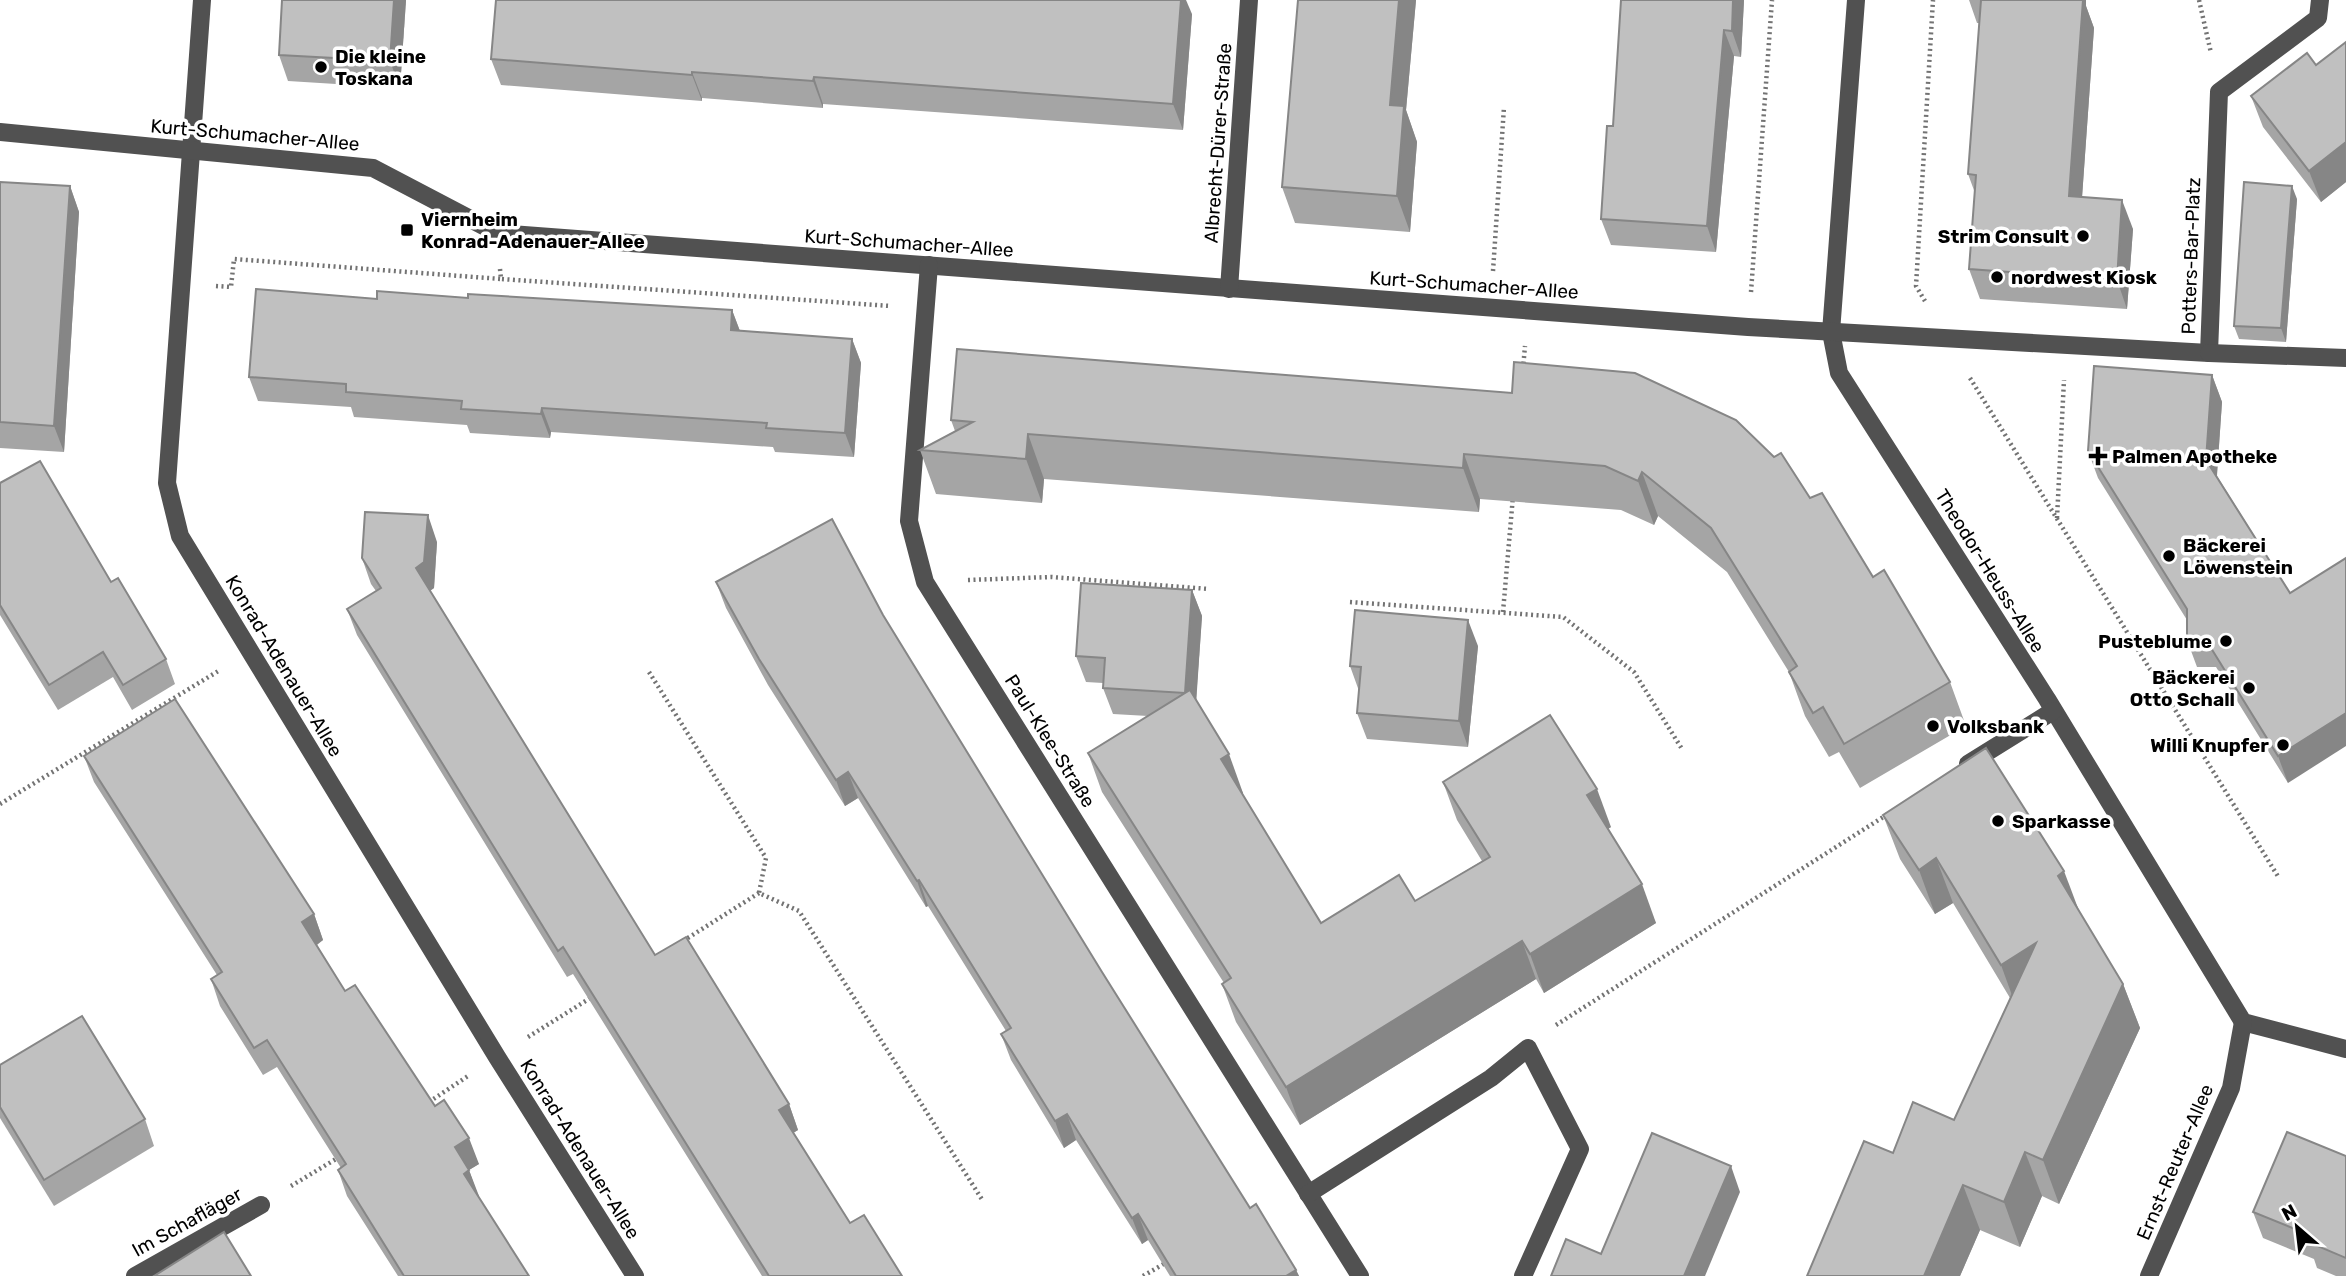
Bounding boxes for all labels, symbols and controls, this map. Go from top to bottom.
street label: Albrecht-Dürer-Straße [1200,42,1236,244]
place label: Die kleine Toskana [335,45,426,90]
marker: Die kleine Toskana [313,59,329,75]
street label: Kurt-Schumacher-Allee [150,114,360,156]
street label: Potters-Bar-Platz [2177,177,2205,335]
place label: Viernheim Konrad-Adenauer-Allee [421,208,645,253]
marker: Viernheim Konrad-Adenauer-Allee [399,222,415,238]
street label: Kurt-Schumacher-Allee [804,224,1014,262]
place label: Strim Consult [1938,225,2069,248]
marker: Strim Consult [2075,228,2091,244]
street label: Kurt-Schumacher-Allee [1369,266,1579,304]
place label: nordwest Kiosk [2011,266,2157,289]
marker: nordwest Kiosk [1989,269,2005,285]
place label: Palmen Apotheke [2112,445,2277,468]
marker: Palmen Apotheke [2090,448,2106,464]
street label: Theodor-Heuss-Allee [1930,485,2050,657]
place label: Bäckerei Löwenstein [2183,534,2293,579]
marker: Bäckerei Löwenstein [2161,548,2177,564]
street label: Konrad-Adenauer-Allee [221,571,347,761]
place label: Pusteblume [2098,630,2212,653]
marker: Pusteblume [2218,633,2234,649]
place label: Bäckerei Otto Schall [2130,666,2235,711]
street label: Paul-Klee-Straße [1000,670,1100,812]
marker: Bäckerei Otto Schall [2241,680,2257,696]
place label: Volksbank [1947,715,2044,738]
marker: Volksbank [1925,718,1941,734]
place label: Willi Knupfer [2150,734,2269,757]
marker: Willi Knupfer [2275,737,2291,753]
place label: Sparkasse [2012,810,2111,833]
marker: Sparkasse [1990,813,2006,829]
street label: Konrad-Adenauer-Allee [515,1055,645,1243]
street label: Ernst-Reuter-Allee [2132,1081,2218,1243]
street label: Im Schafläger [128,1182,247,1262]
north arrow [2262,1192,2332,1262]
text: N [2278,1199,2301,1226]

